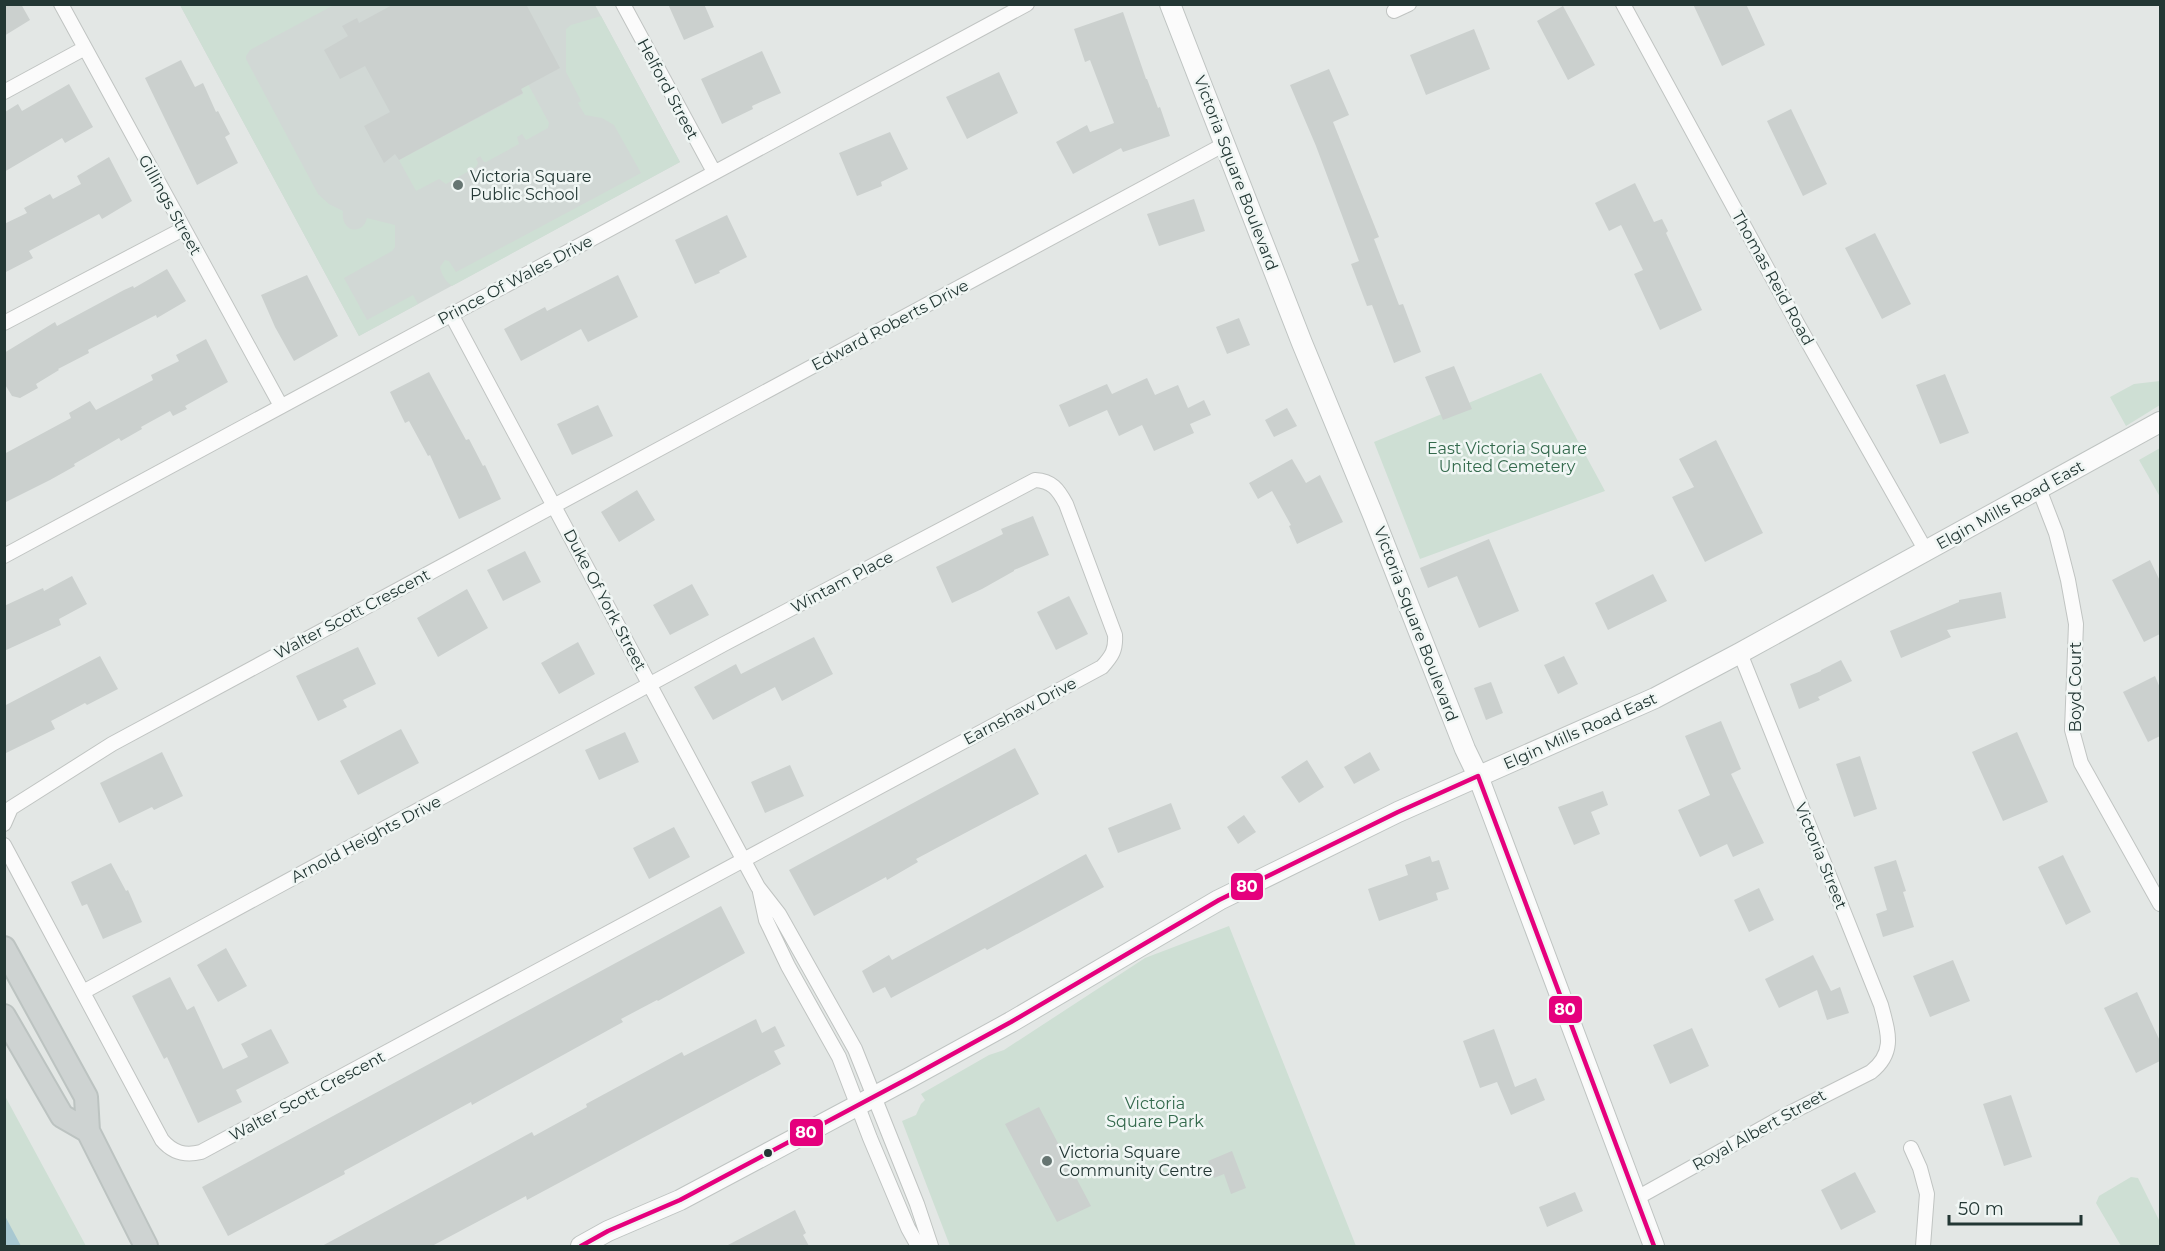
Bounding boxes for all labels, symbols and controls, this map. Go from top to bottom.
street label: Helford Street [633,35,703,143]
street label: Victoria Square Boulevard [1190,73,1282,273]
street label: Gillings Street [135,152,206,259]
place label: Victoria Square Public School [470,167,592,204]
marker: Victoria Square Public School [451,178,465,192]
street label: Thomas Reid Road [1728,207,1818,349]
street label: Prince Of Wales Drive [434,231,596,329]
street label: Edward Roberts Drive [808,276,972,374]
park label: East Victoria Square United Cemetery [1427,439,1587,476]
street label: Elgin Mills Road East [1933,456,2088,554]
street label: Victoria Square Boulevard [1370,524,1462,724]
street label: Duke Of York Street [560,526,651,675]
street label: Wintam Place [788,547,896,617]
street label: Walter Scott Crescent [271,565,434,663]
street label: Boyd Court [2066,641,2085,732]
street label: Earnshaw Drive [960,673,1080,749]
street label: Elgin Mills Road East [1500,688,1660,773]
street label: Arnold Heights Drive [288,791,444,887]
street label: Victoria Street [1791,800,1851,912]
line badge: 80 [1230,872,1264,901]
text: 80 [1236,877,1258,896]
line badge: 80 [1548,995,1583,1024]
text: 80 [1554,1000,1576,1019]
street label: Walter Scott Crescent [226,1047,389,1145]
street label: Royal Albert Street [1689,1085,1829,1175]
park label: Victoria Square Park [1106,1094,1204,1131]
line badge: 80 [789,1118,824,1147]
text: 80 [795,1123,817,1142]
place label: Victoria Square Community Centre [1059,1143,1212,1180]
unlabelled marker [762,1147,774,1159]
marker: Victoria Square Community Centre [1040,1154,1054,1168]
scale bar [1949,1188,2081,1226]
text: 50 m [1958,1198,2004,1220]

